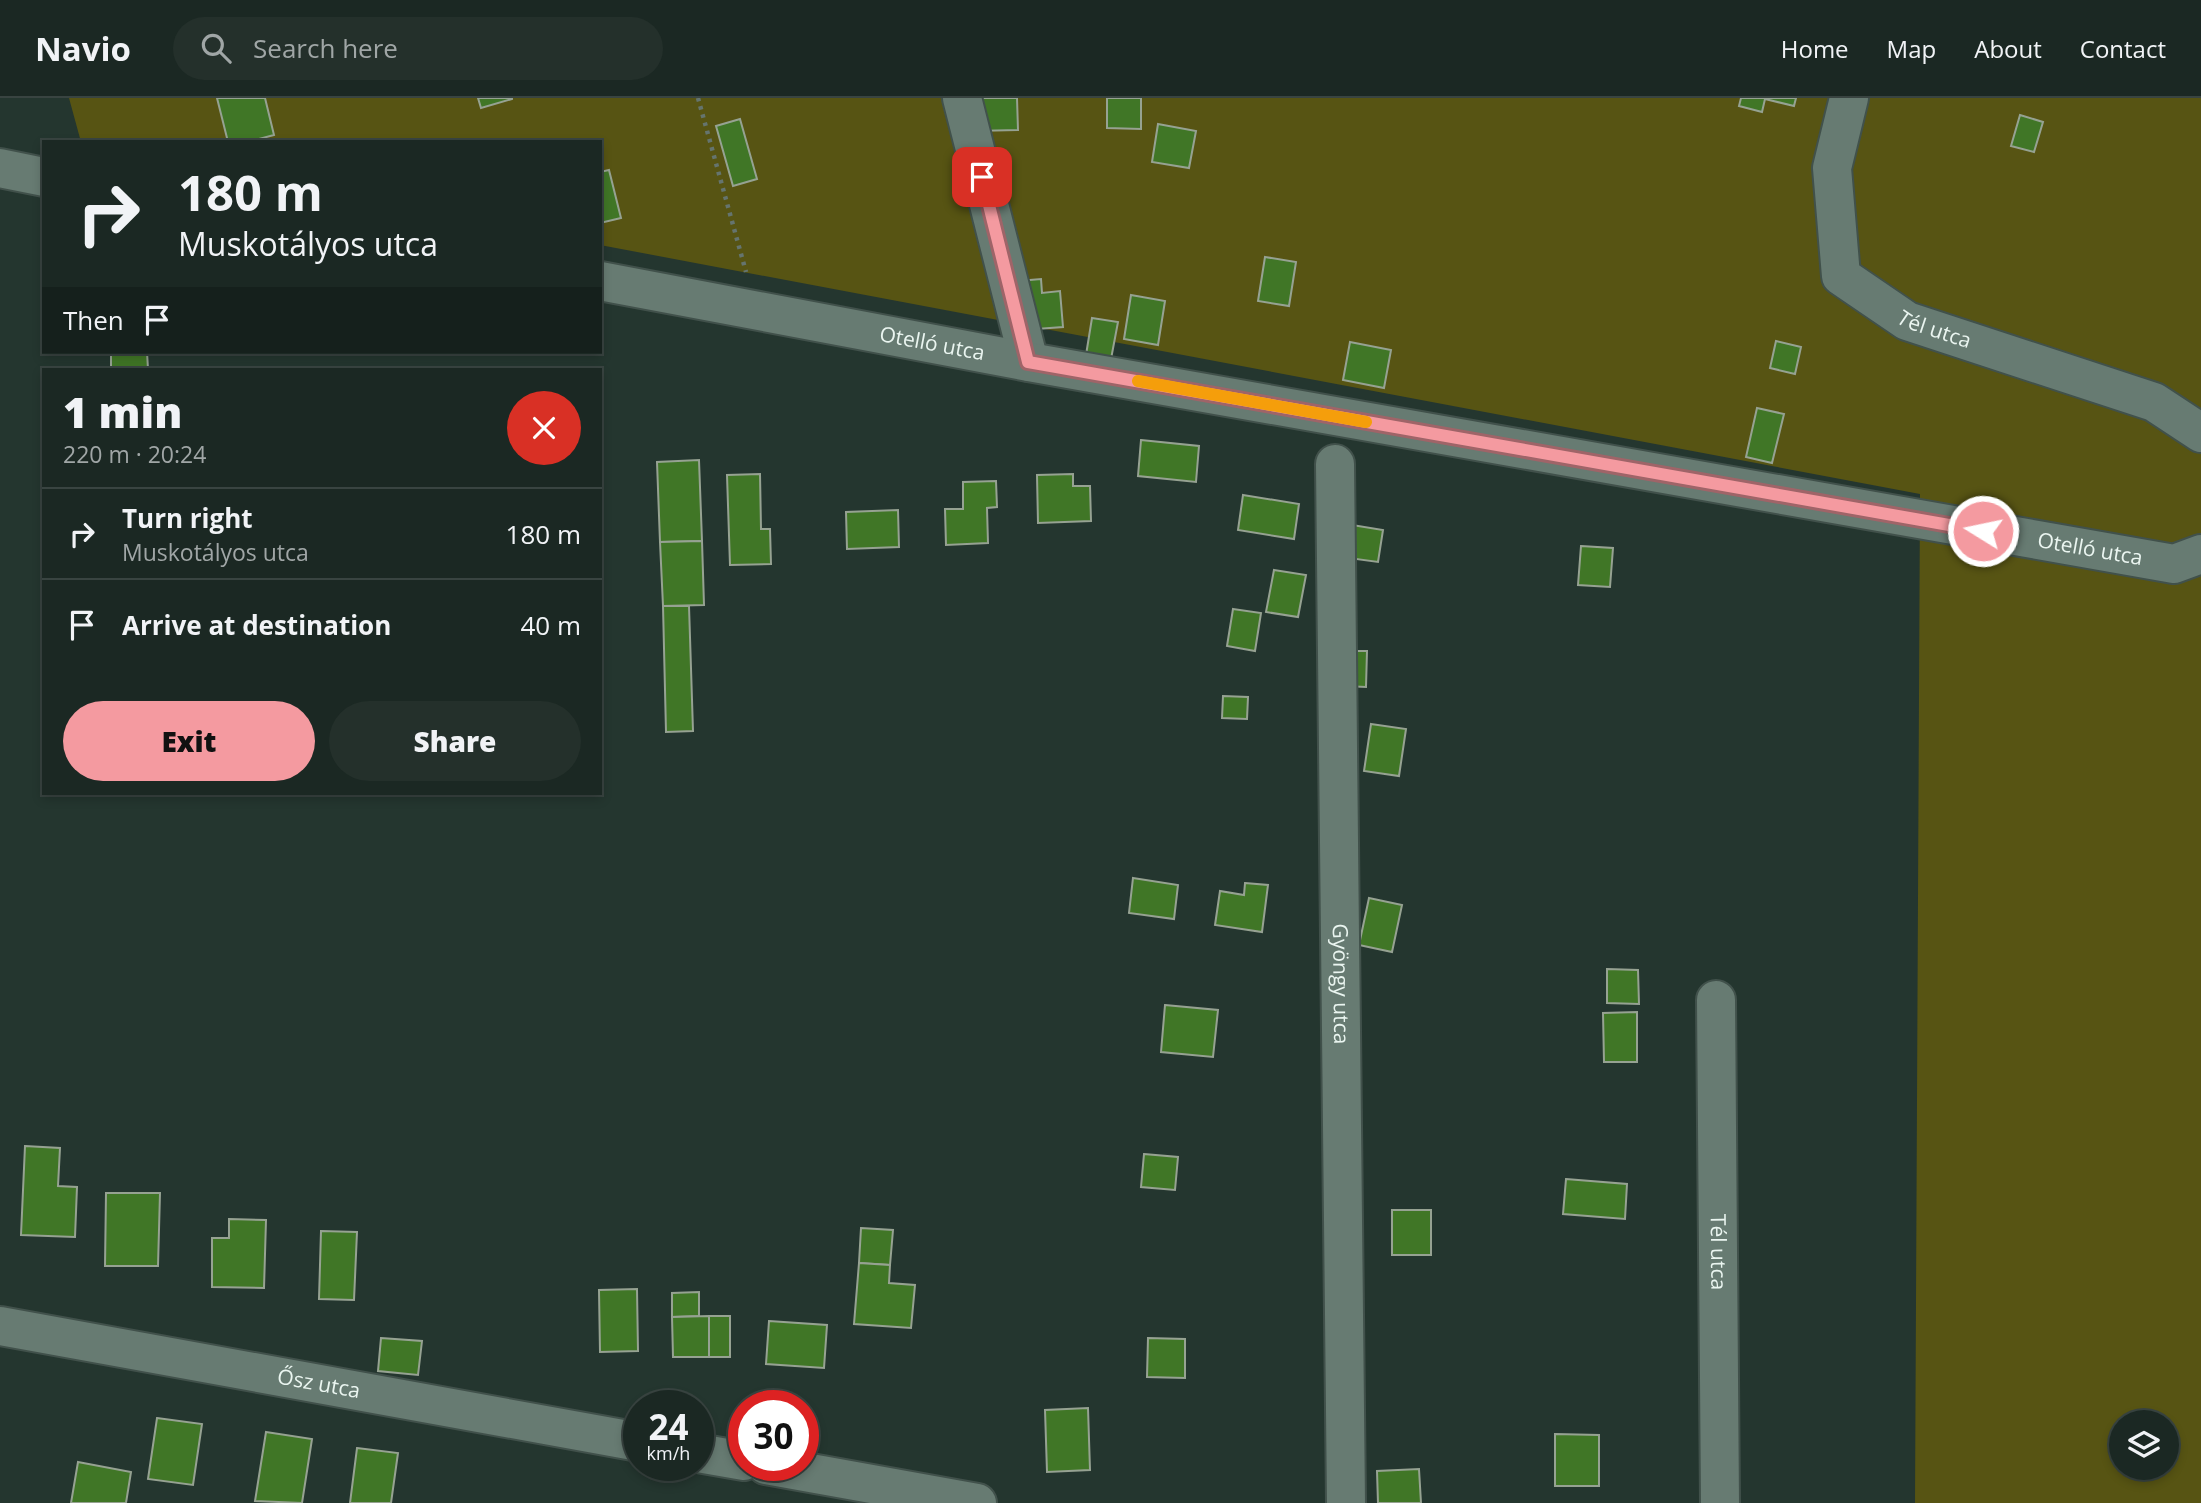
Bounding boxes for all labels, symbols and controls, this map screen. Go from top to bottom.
search box [173,17,663,80]
text: Navio [35,26,131,71]
icon: search [197,29,235,67]
text: Search here [253,30,398,66]
text: Home [1781,32,1849,65]
text: Map [1887,32,1936,65]
text: About [1974,32,2042,65]
text: Contact [2080,32,2166,65]
pin [952,147,1012,207]
icon: arrive [963,158,1001,196]
text: 180 m [178,159,323,225]
icon: right [63,168,154,259]
text: Muskotályos utca [178,222,438,265]
icon: arrive [138,301,176,339]
text: Then [63,302,124,338]
street label: Tél utca [1892,303,1975,354]
street label: Otelló utca [877,319,987,366]
text: 1 min [63,383,182,440]
button: close [507,391,581,465]
text: 220 m · 20:24 [63,438,206,470]
position arrow [1946,494,2020,568]
text: Turn right [122,500,253,536]
icon: right [63,515,101,553]
text: 180 m [506,516,581,552]
street label: Otelló utca [2035,525,2145,571]
text: Muskotályos utca [122,536,309,568]
icon: arrive [63,606,101,644]
text: Arrive at destination [122,607,391,643]
text: 40 m [520,607,581,643]
button: Exit [63,701,315,781]
button: Share [329,701,581,781]
street label: Gyöngy utca [1327,923,1356,1045]
street label: Tél utca [1705,1214,1733,1290]
street label: Ősz utca [275,1362,363,1404]
speed limit sign: 30 [728,1390,819,1481]
text: 24 [648,1403,689,1450]
map controls [2109,1410,2179,1480]
button: layers [2109,1410,2179,1480]
text: km/h [647,1441,690,1465]

